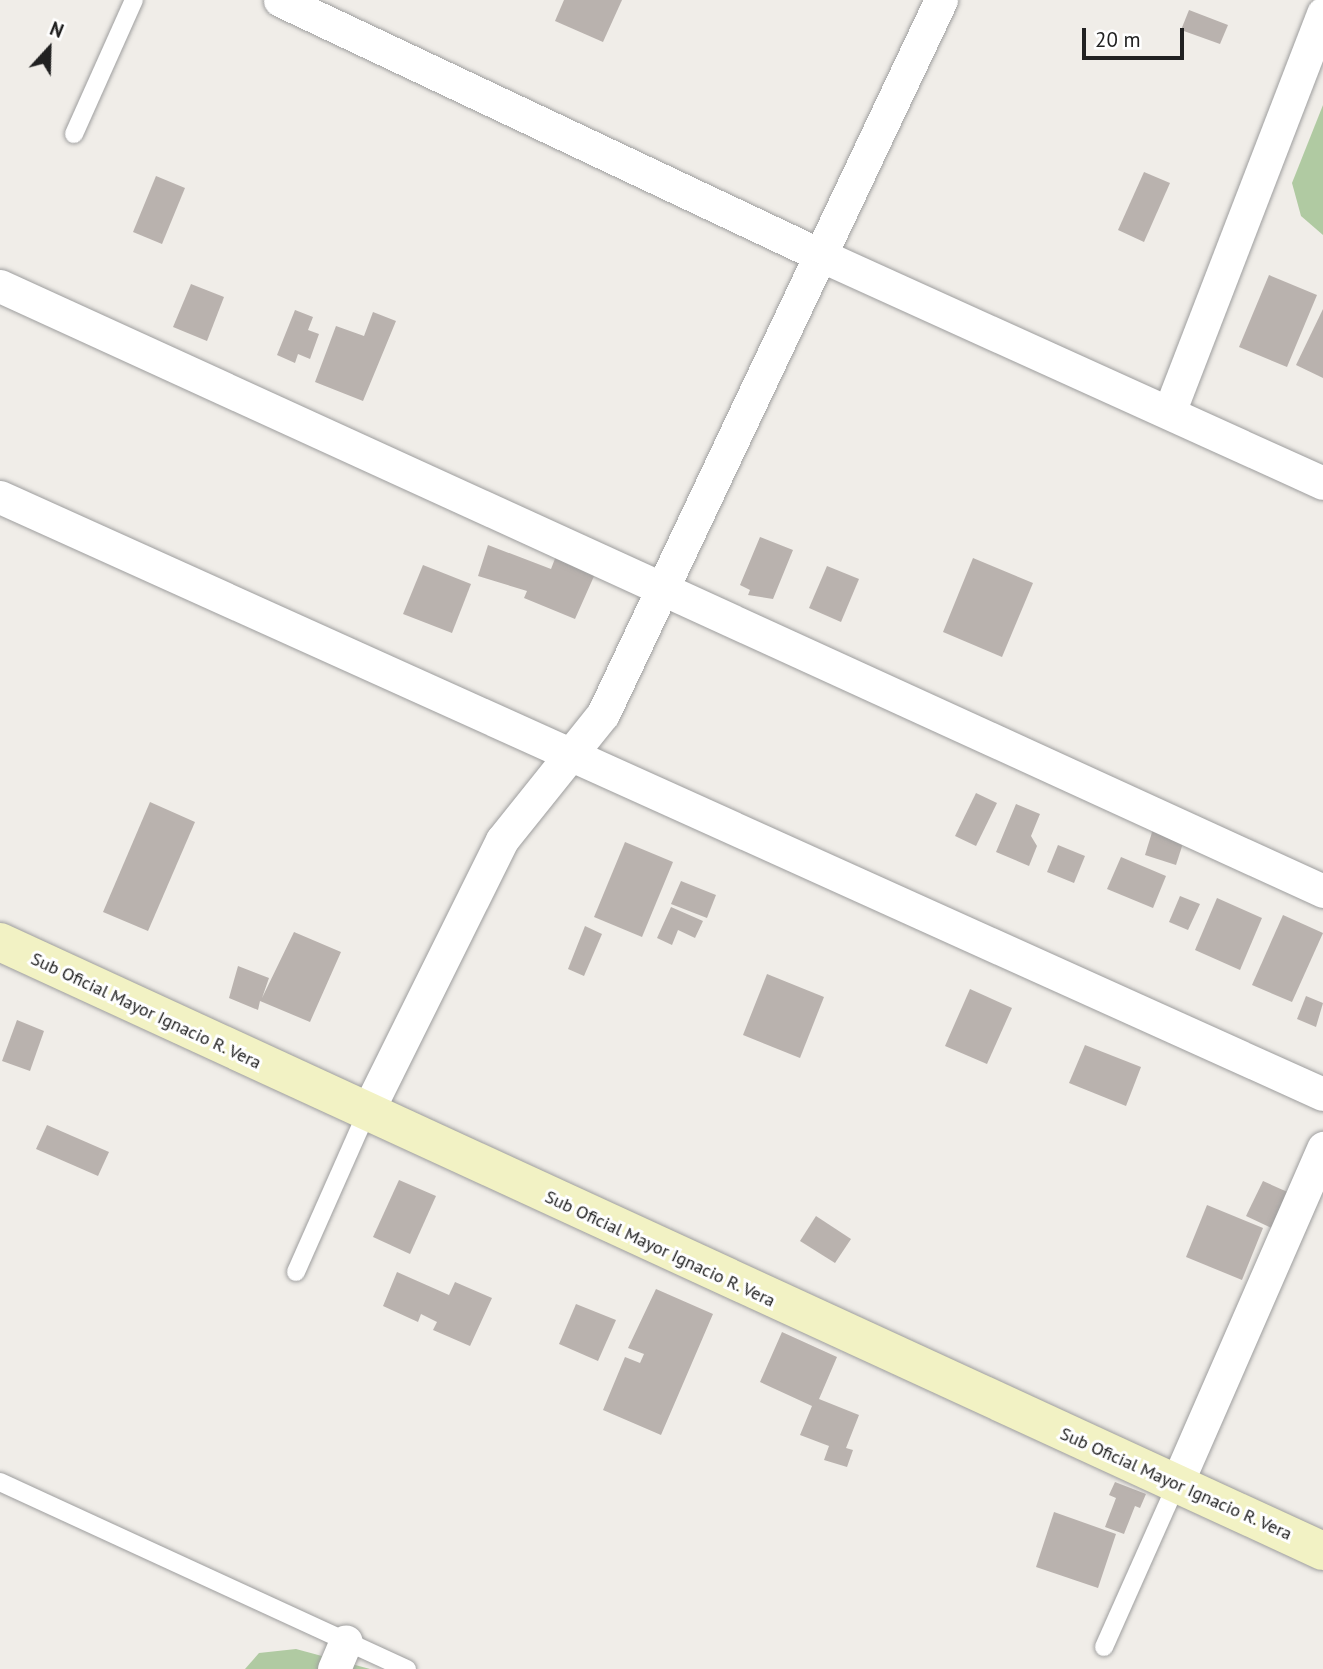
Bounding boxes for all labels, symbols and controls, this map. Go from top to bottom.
north arrow [14,14,84,84]
scale bar [1085,14,1186,58]
text: N [47,16,67,43]
text: 20 m [1095,26,1141,53]
street label: Sub Oficial Mayor Ignacio R. Vera [27,948,265,1074]
street label: Sub Oficial Mayor Ignacio R. Vera [541,1186,779,1312]
street label: Sub Oficial Mayor Ignacio R. Vera [1056,1423,1296,1545]

